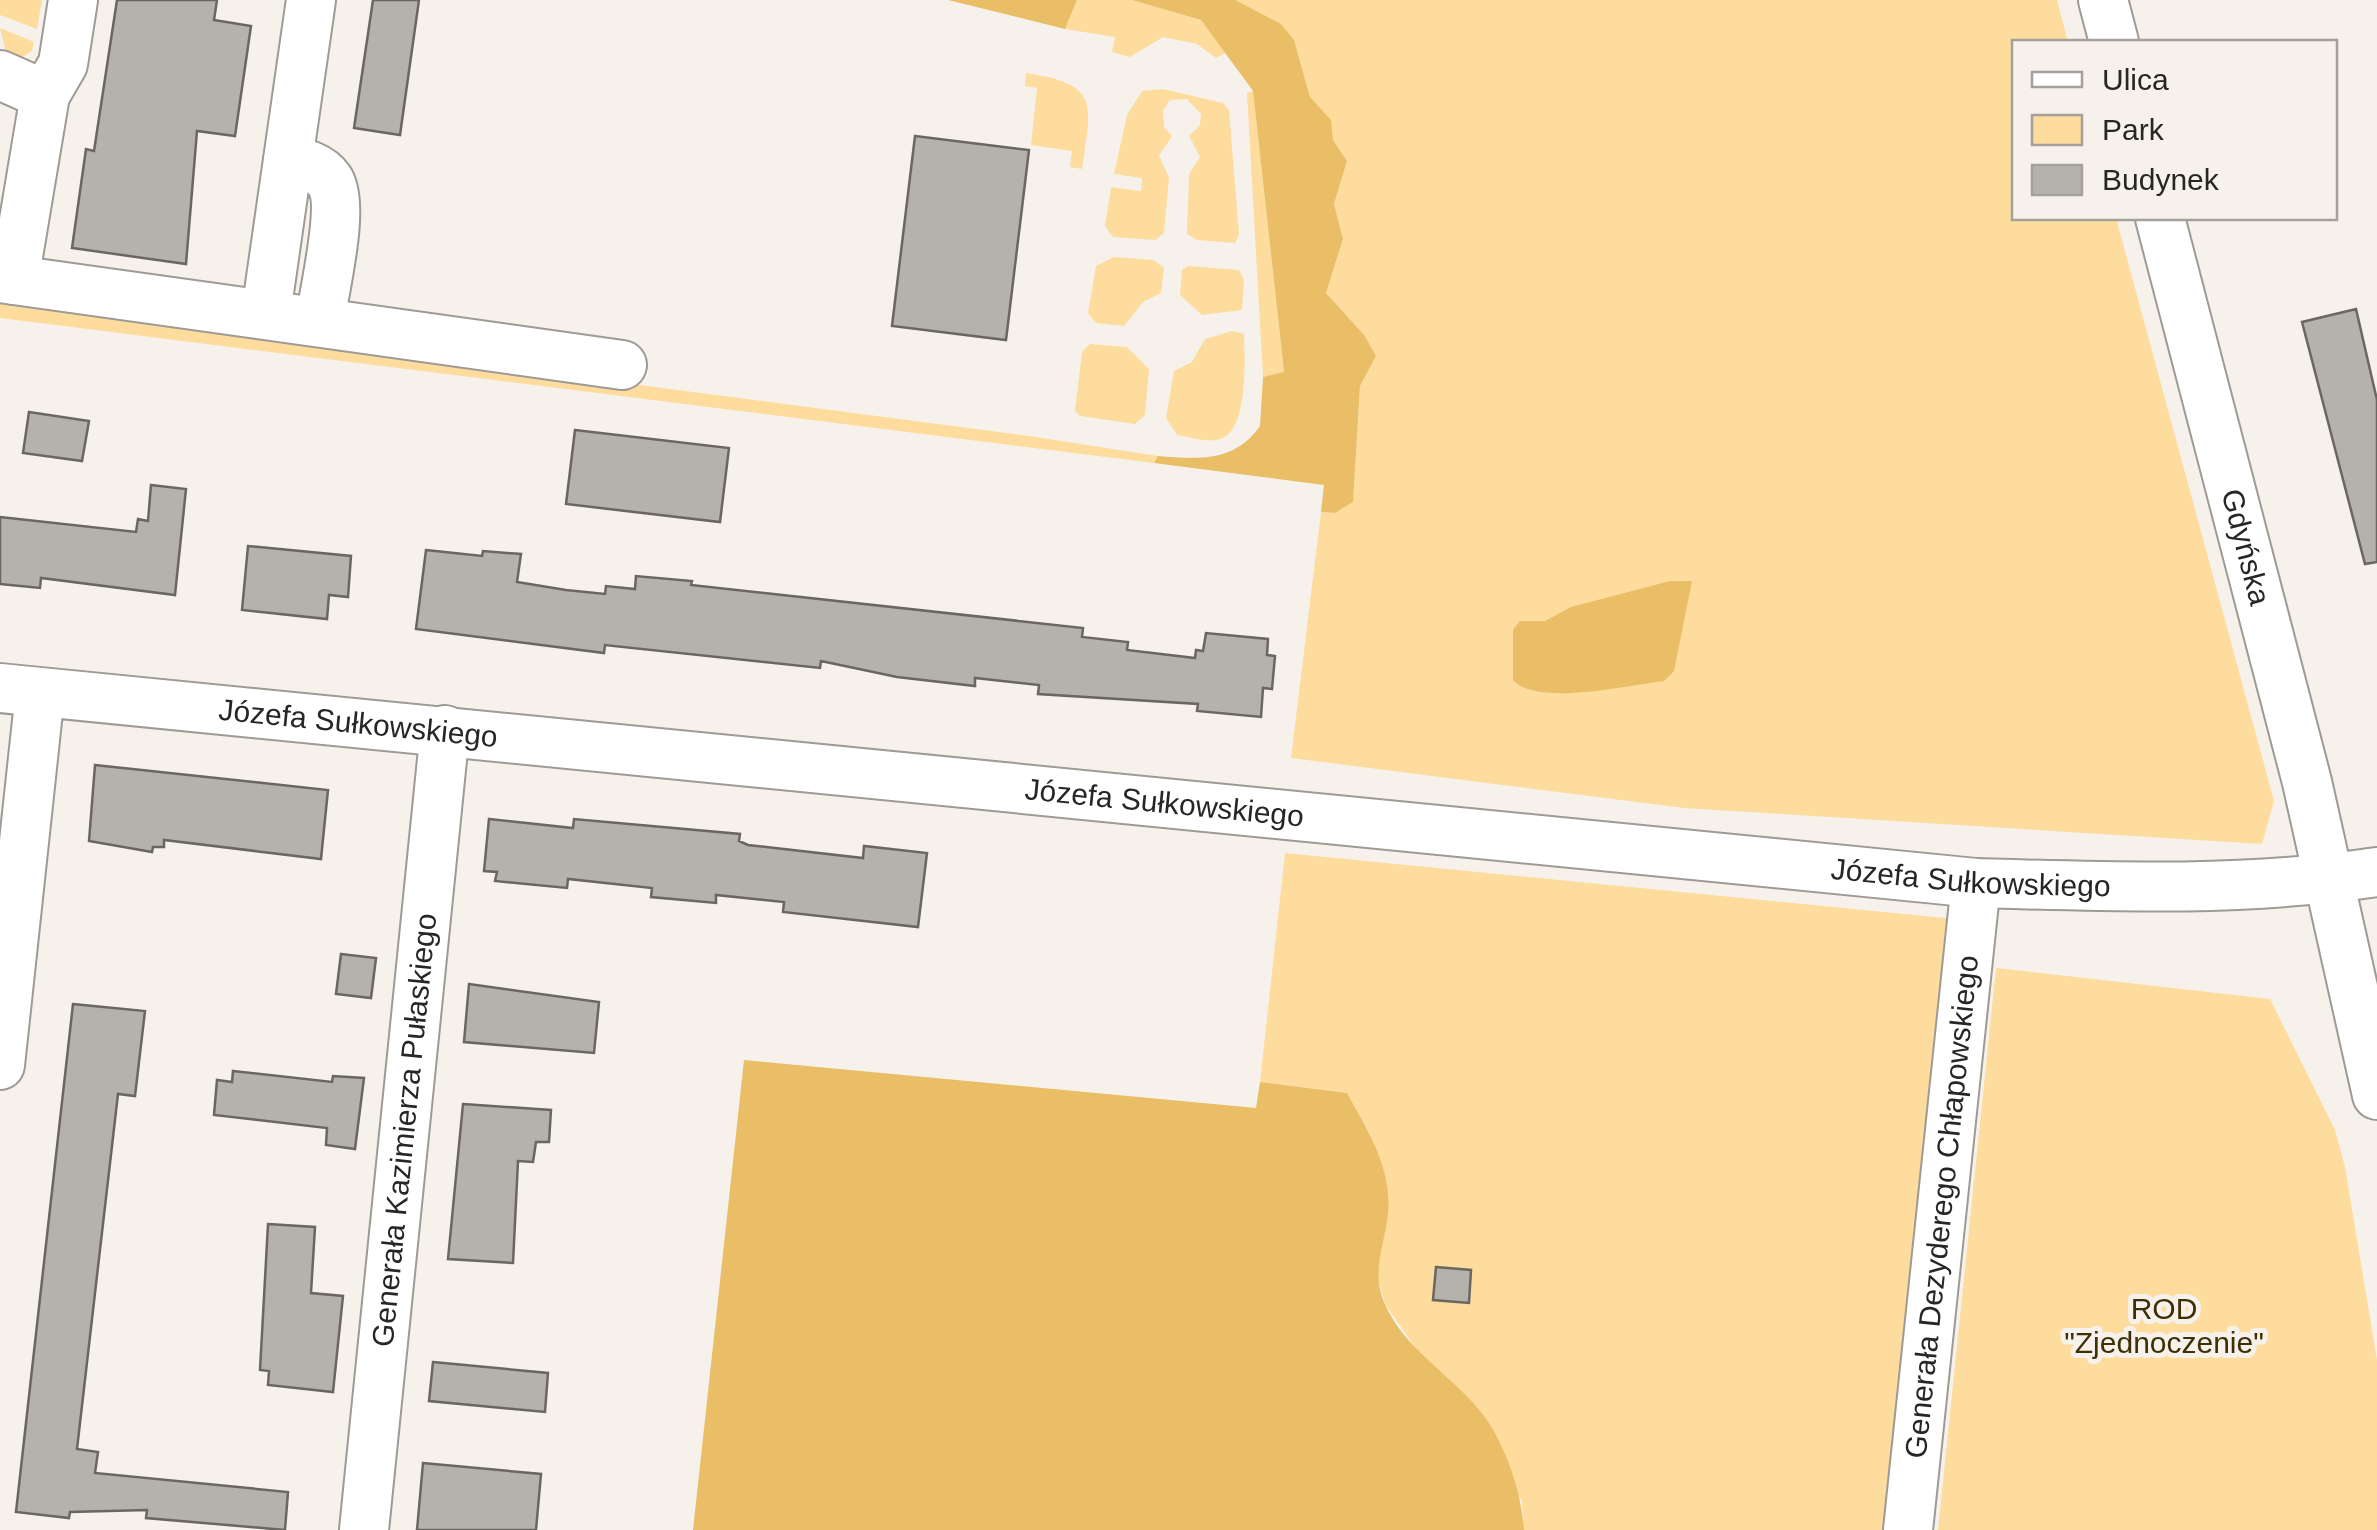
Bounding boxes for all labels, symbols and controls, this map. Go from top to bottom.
legend [2012,40,2337,220]
text: Ulica [2102,63,2169,96]
text: Park [2102,113,2165,146]
text: Budynek [2102,163,2220,196]
street label: Gdyńska [2215,485,2277,609]
street label: Józefa Sułkowskiego [217,693,499,753]
street label: Józefa Sułkowskiego [1023,772,1305,833]
street label: Józefa Sułkowskiego [1829,852,2111,902]
street label: Generała Kazimierza Pułaskiego [366,912,442,1348]
street label: Generała Dezyderego Chłapowskiego [1899,954,1984,1460]
park label: ROD "Zjednoczenie" [2064,1292,2264,1359]

